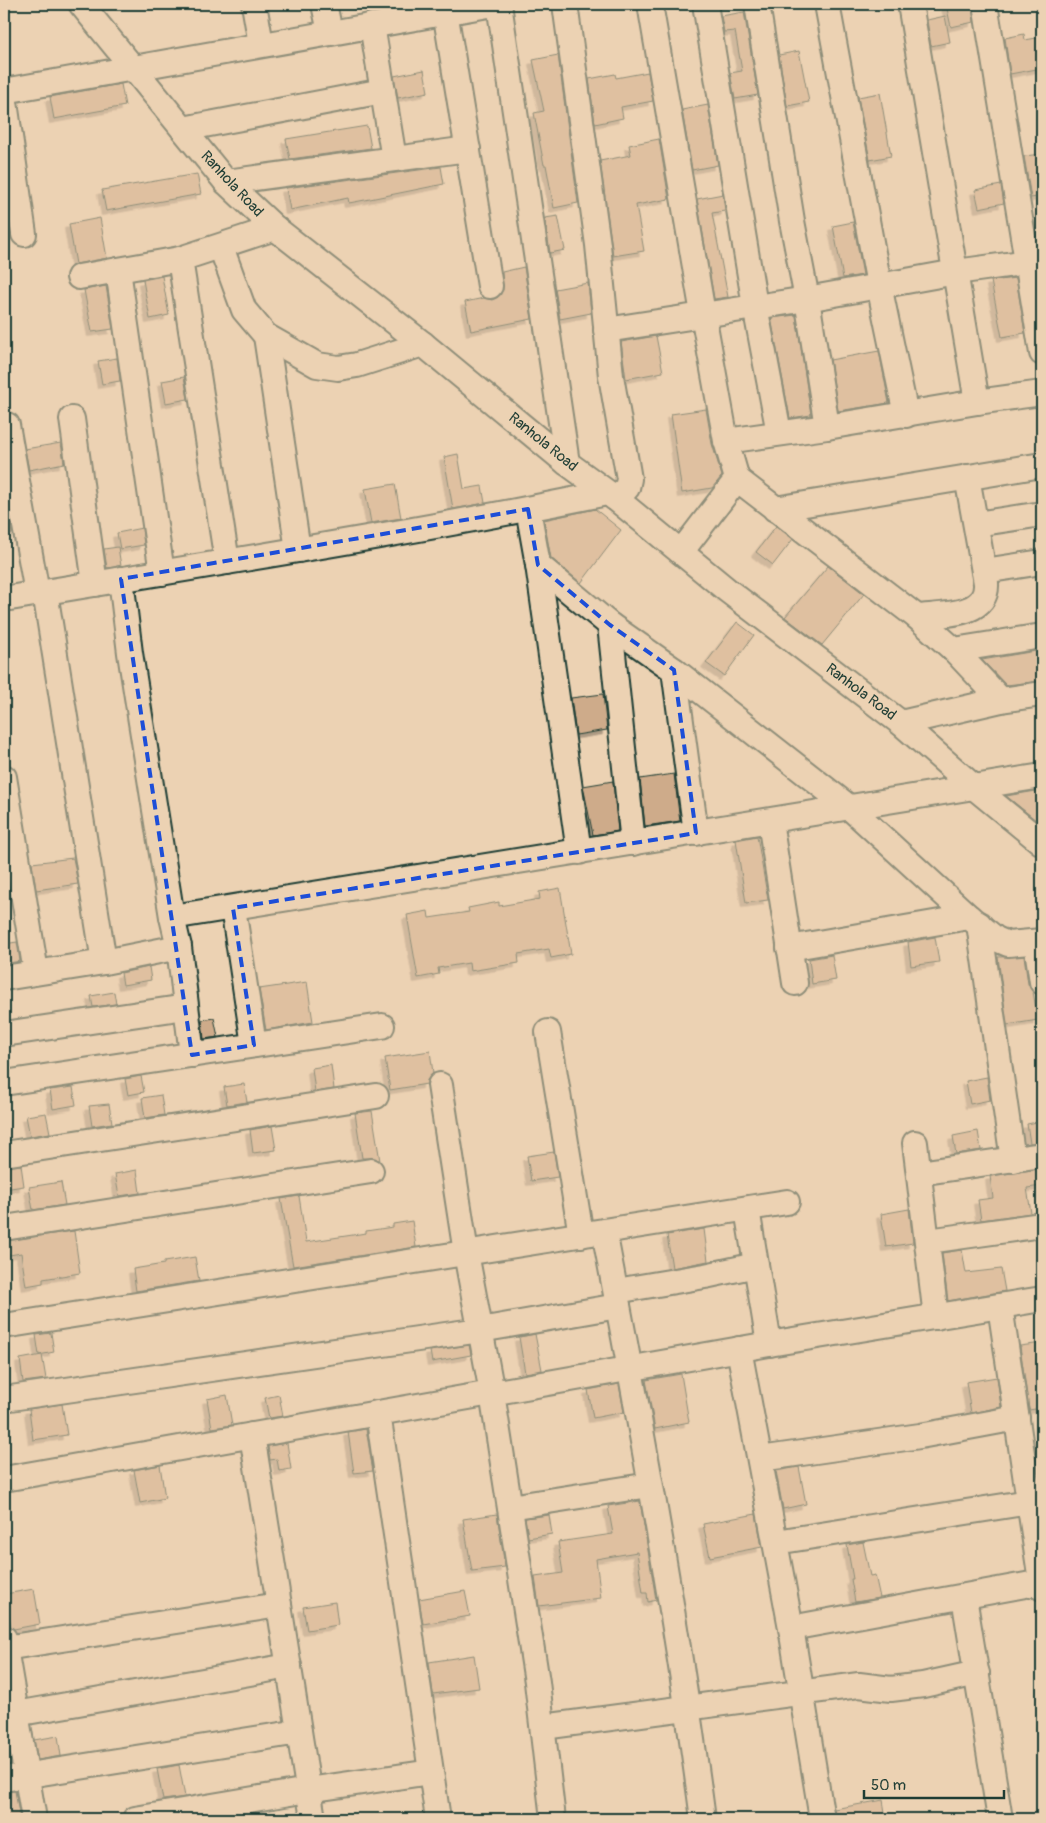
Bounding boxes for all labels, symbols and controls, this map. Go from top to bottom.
street label: Ranhola Road [197,147,267,221]
street label: Ranhola Road [505,408,581,476]
street label: Ranhola Road [822,659,900,725]
scale bar [864,1768,1004,1800]
text: 50 m [871,1776,906,1795]

